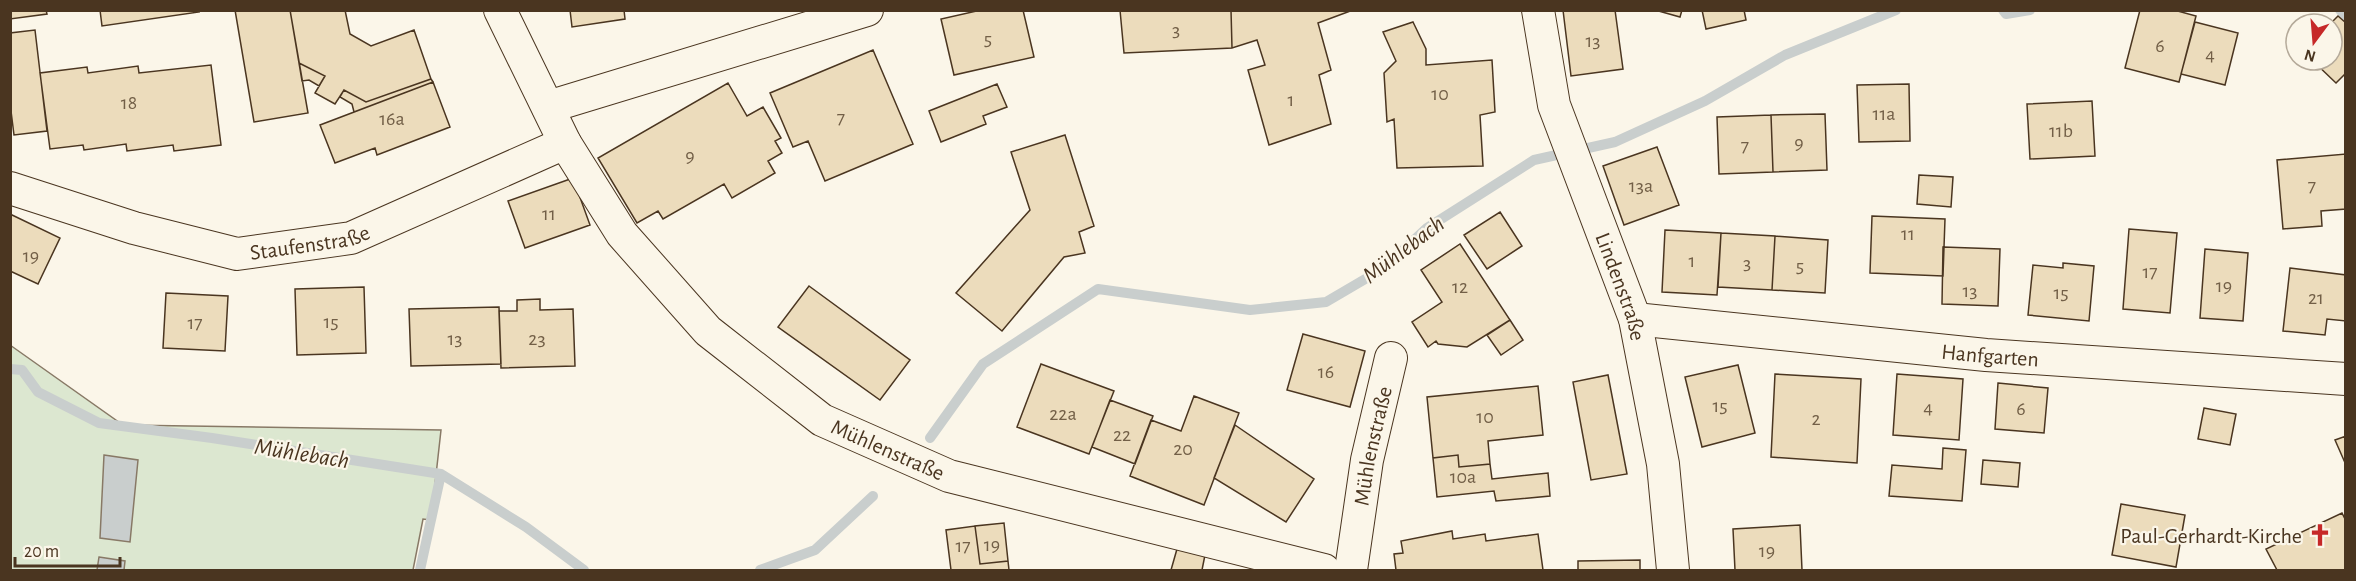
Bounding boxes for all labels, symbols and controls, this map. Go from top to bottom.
north arrow [2284,12,2344,72]
house number: 3 [1172,20,1180,40]
house number: 5 [984,29,992,49]
house number: 13 [1585,31,1601,51]
house number: 6 [2155,36,2165,56]
house number: 4 [2205,45,2215,65]
text: N [2303,46,2318,65]
house number: 10 [1431,84,1449,104]
house number: 1 [1288,90,1294,110]
house number: 18 [121,93,137,113]
house number: 11a [1873,104,1896,124]
house number: 7 [837,108,845,128]
house number: 16a [379,109,405,129]
house number: 11b [2049,121,2073,141]
house number: 9 [1794,133,1804,153]
house number: 7 [1741,136,1749,156]
house number: 9 [685,146,695,166]
house number: 13a [1629,176,1653,196]
house number: 7 [2308,176,2316,196]
house number: 11 [542,204,556,224]
water label: Mühlebach [1358,211,1449,288]
street label: Staufenstraße [248,221,373,264]
house number: 11 [1901,224,1915,244]
street label: Lindenstraße [1591,230,1649,342]
house number: 19 [23,246,39,266]
house number: 1 [1689,251,1695,271]
house number: 3 [1743,253,1751,273]
house number: 5 [1796,256,1804,276]
house number: 17 [2142,262,2158,282]
house number: 19 [2216,276,2232,296]
house number: 12 [1452,277,1468,297]
house number: 13 [1962,281,1978,301]
house number: 15 [2053,283,2069,303]
house number: 21 [2308,288,2324,308]
house number: 15 [323,312,339,332]
house number: 17 [187,313,203,333]
house number: 13 [447,329,463,349]
house number: 23 [528,329,546,349]
street label: Hanfgarten [1940,340,2040,370]
house number: 16 [1318,362,1334,382]
street label: Mühlenstraße [1351,384,1396,507]
house number: 15 [1712,396,1728,416]
house number: 4 [1923,398,1933,418]
house number: 6 [2016,399,2026,419]
house number: 22a [1049,404,1077,424]
house number: 10 [1476,407,1494,427]
house number: 2 [1811,409,1821,429]
street label: Mühlenstraße [828,416,948,485]
house number: 22 [1113,425,1131,445]
water label: Mühlebach [253,435,351,473]
house number: 20 [1173,439,1193,459]
house number: 10a [1450,467,1476,487]
church icon: Paul-Gerhardt-Kirche [2307,522,2333,548]
place label: Paul-Gerhardt-Kirche [2120,525,2302,547]
scale bar [15,530,120,568]
house number: 19 [984,535,1000,555]
house number: 17 [955,536,971,556]
house number: 19 [1759,541,1775,561]
text: 20 m [24,543,59,561]

